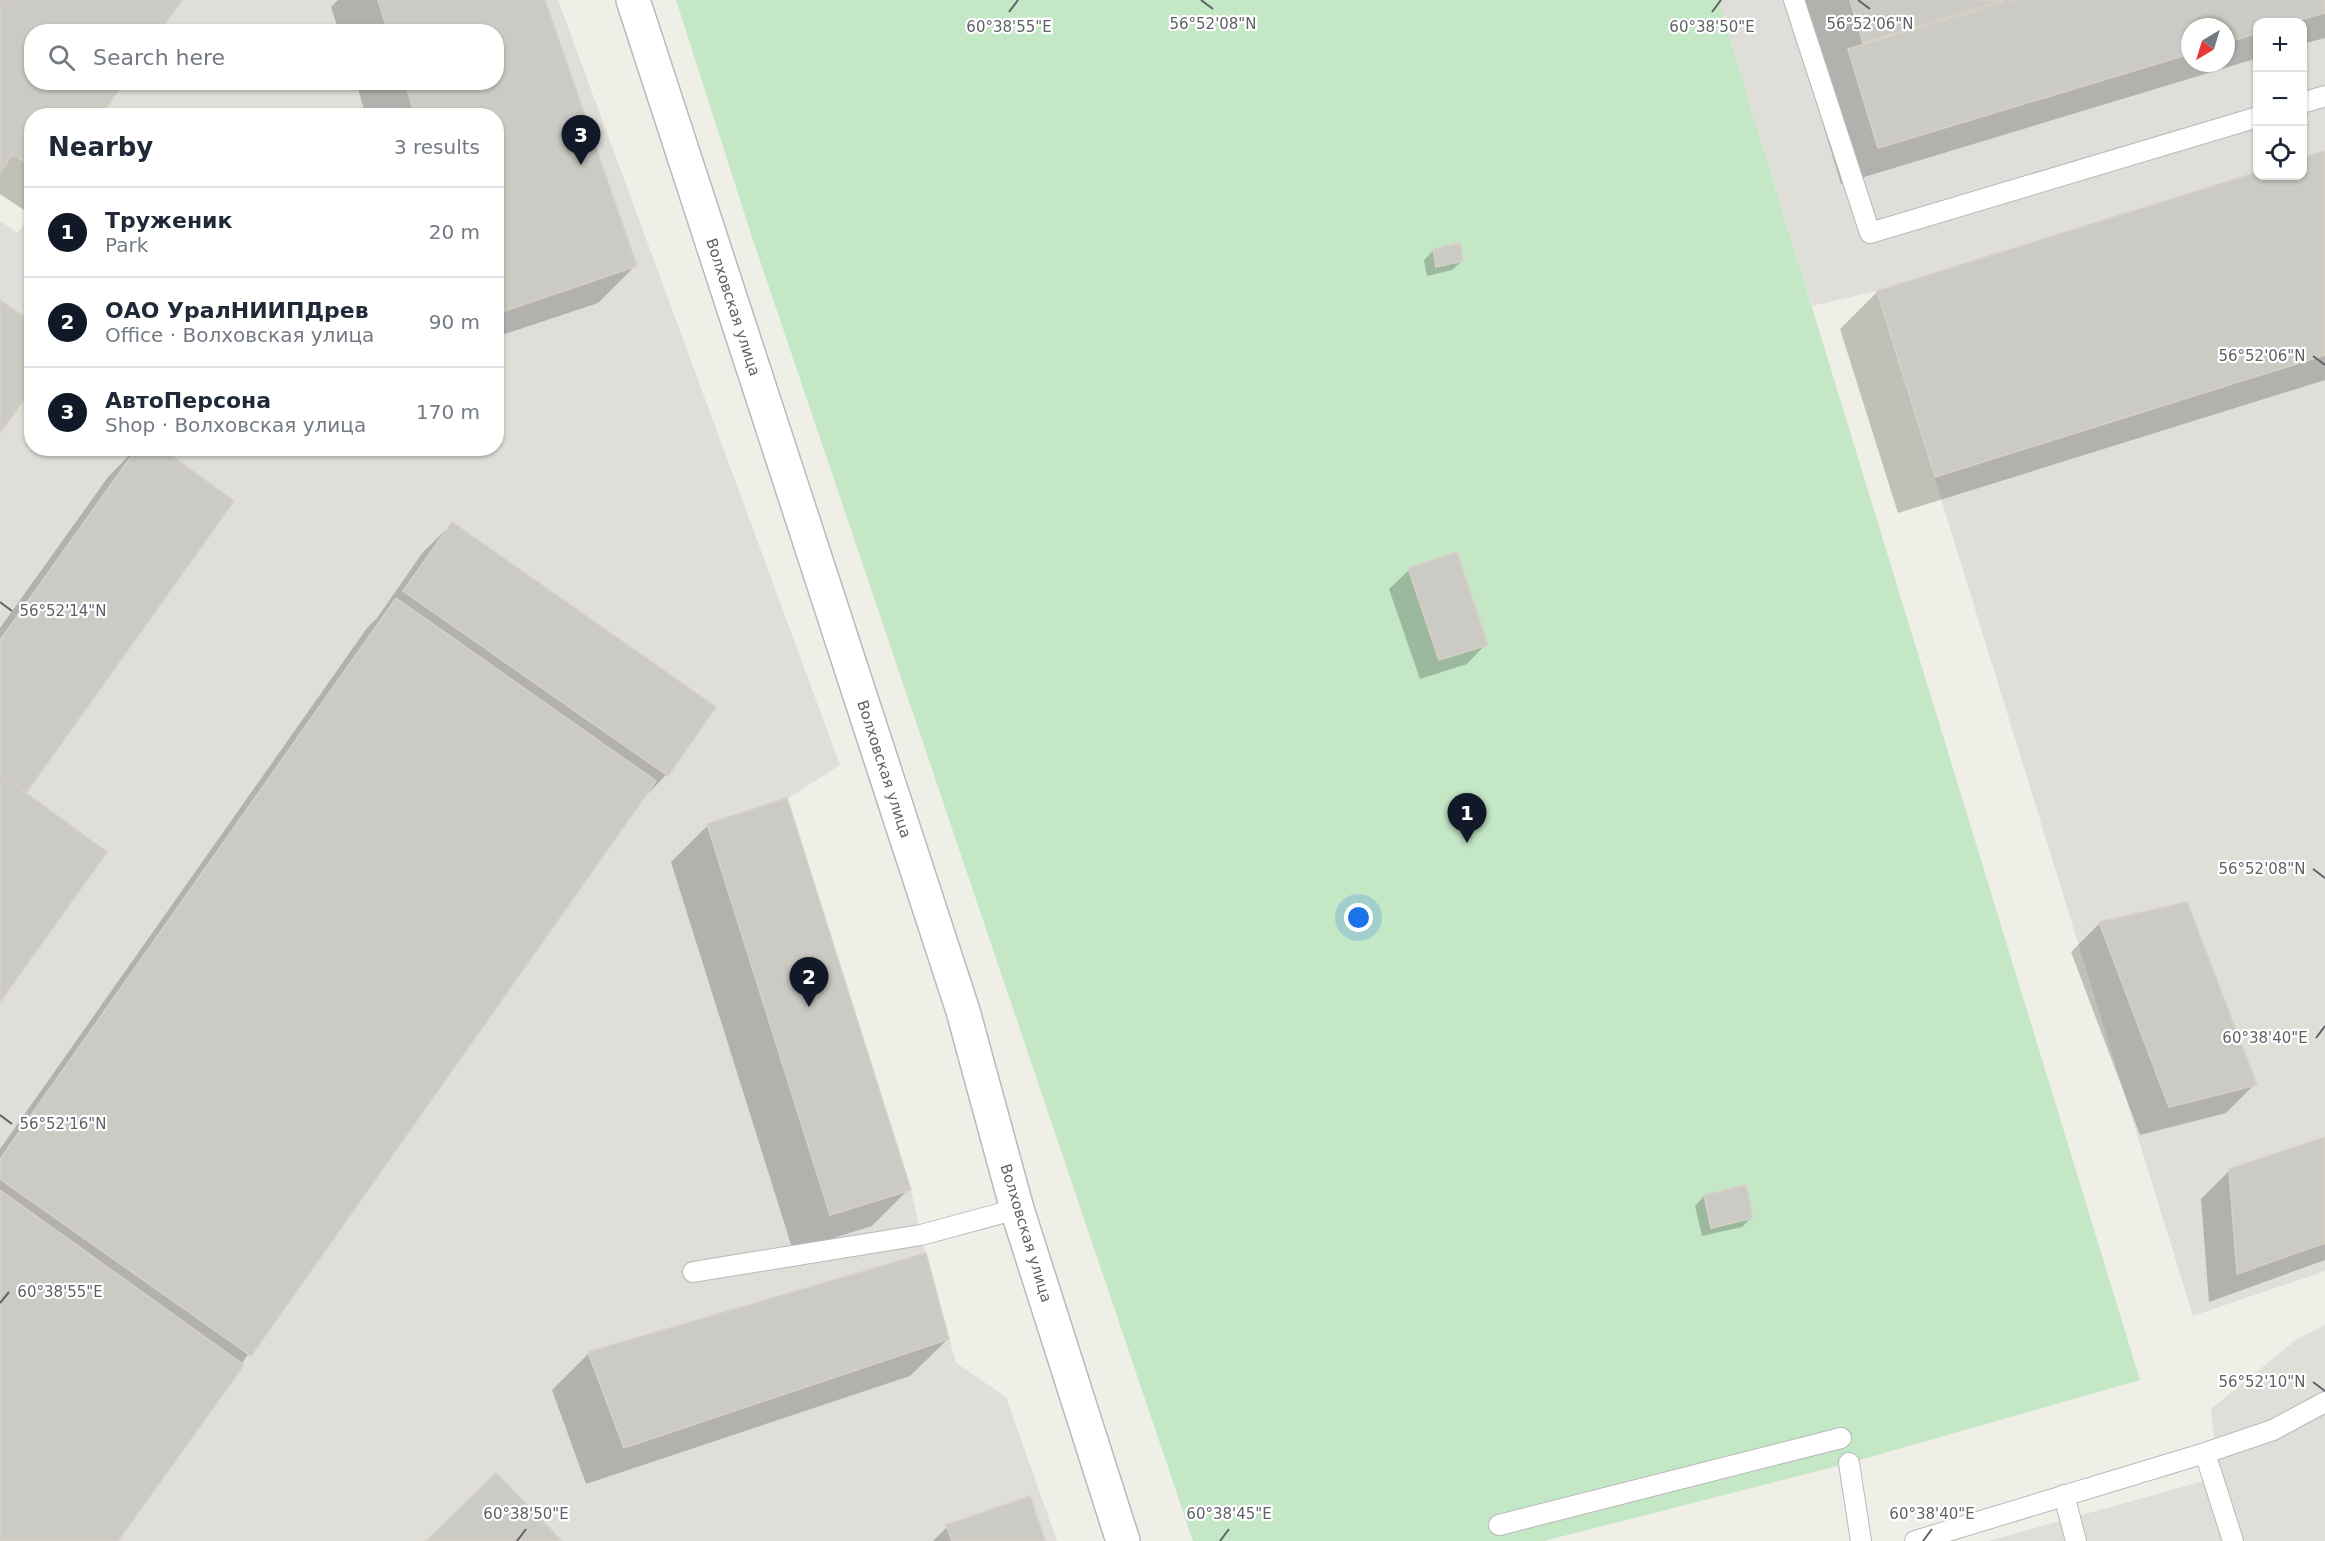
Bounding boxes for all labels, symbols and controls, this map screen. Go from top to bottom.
text: 56°52'08"N [1169,15,1257,33]
text: 56°52'06"N [1826,15,1914,33]
text: 60°38'55"E [966,18,1052,36]
text: 60°38'50"E [1669,18,1755,36]
north arrow [2181,18,2235,72]
map controls [2253,18,2307,180]
button: + [2253,18,2307,72]
search box [24,24,504,90]
icon: search [45,41,78,74]
text: Search here [93,45,225,70]
button: − [2253,72,2307,126]
pin: 3 [562,116,600,165]
button: locate [2253,126,2307,180]
text: Nearby [48,132,153,162]
text: 3 results [394,135,480,159]
text: Труженик [105,208,232,233]
text: 1 [61,220,74,244]
text: 20 m [429,220,480,244]
text: Park [105,233,148,257]
street label: Волховская улица [702,236,764,378]
text: ОАО УралНИИПДрев [105,298,369,323]
text: 2 [61,310,74,334]
text: 90 m [429,310,480,334]
text: Office · Волховская улица [105,323,374,347]
text: 56°52'06"N [2218,347,2306,365]
text: АвтоПерсона [105,388,271,413]
text: 3 [61,400,74,424]
text: 170 m [416,400,480,424]
text: Shop · Волховская улица [105,413,366,437]
text: 56°52'14"N [19,602,107,620]
street label: Волховская улица [853,698,915,840]
pin: 1 [1448,794,1486,843]
text: 56°52'08"N [2218,860,2306,878]
your location [1344,903,1373,932]
pin: 2 [790,958,828,1007]
text: 60°38'40"E [2222,1029,2308,1047]
text: 56°52'16"N [19,1115,107,1133]
street label: Волховская улица [996,1162,1056,1304]
text: 60°38'55"E [17,1283,103,1301]
text: 56°52'10"N [2218,1373,2306,1391]
text: 60°38'50"E [483,1505,569,1523]
text: 60°38'45"E [1186,1505,1272,1523]
text: 60°38'40"E [1889,1505,1975,1523]

